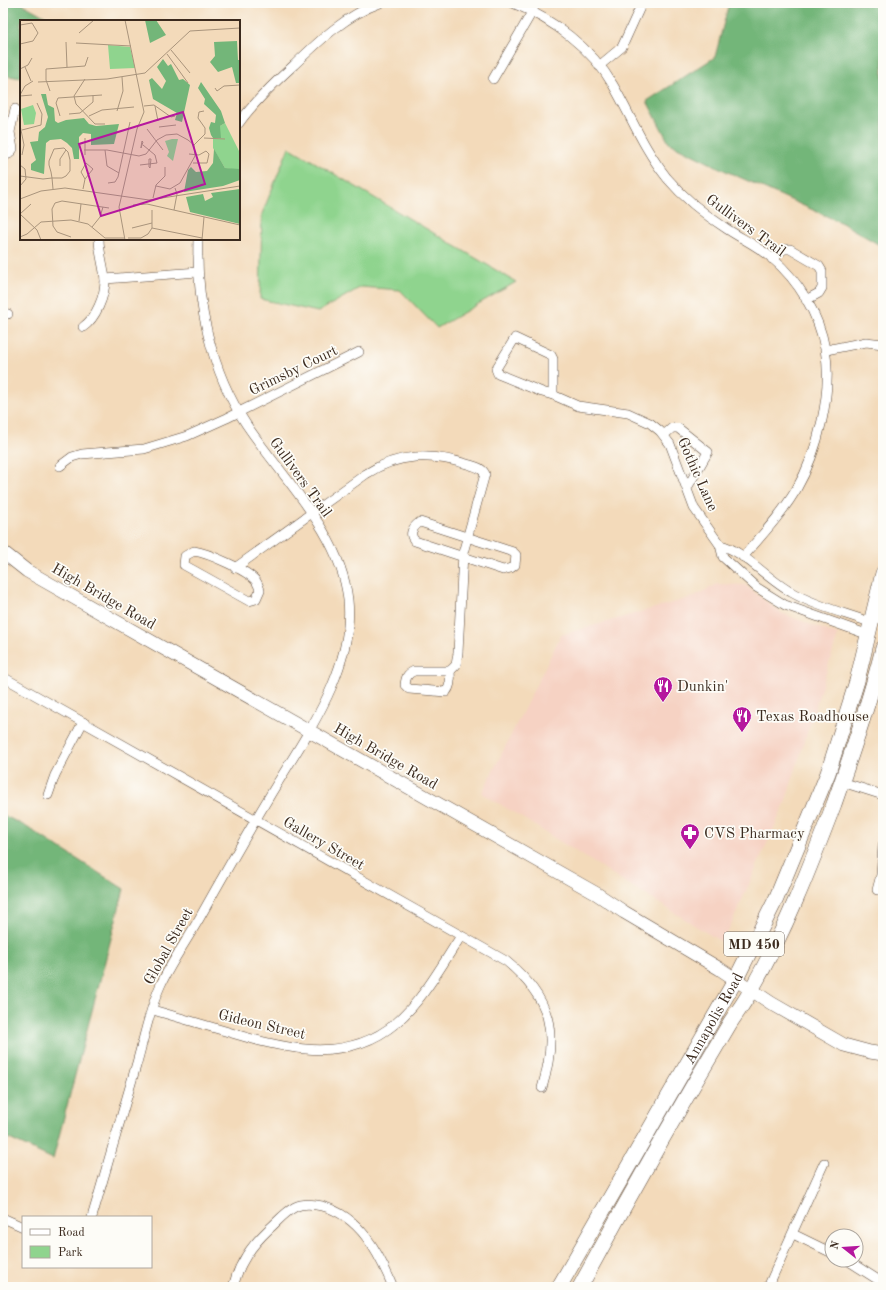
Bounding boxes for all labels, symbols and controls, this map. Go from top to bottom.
inset map [20,20,240,240]
street label: Gullivers Trail [703,192,788,260]
street label: Grimsby Court [247,344,340,399]
street label: Gullivers Trail [266,435,334,520]
street label: Gothic Lane [674,436,720,514]
street label: High Bridge Road [49,561,158,633]
restaurant icon: Dunkin' [652,675,674,703]
place label: Dunkin' [677,680,728,695]
restaurant icon: Texas Roadhouse [731,705,753,733]
place label: Texas Roadhouse [756,710,869,725]
street label: High Bridge Road [331,721,440,793]
street label: Gallery Street [280,815,367,874]
pharmacy icon: CVS Pharmacy [679,822,701,850]
place label: CVS Pharmacy [704,827,805,842]
street label: Global Street [142,906,197,988]
road number: MD 450 [724,932,784,956]
street label: Annapolis Road [683,971,747,1067]
street label: Gideon Street [217,1008,307,1043]
legend [22,1216,152,1268]
text: Road [58,1227,85,1239]
north arrow [824,1228,864,1268]
text: N [829,1239,843,1251]
text: Park [58,1247,83,1259]

